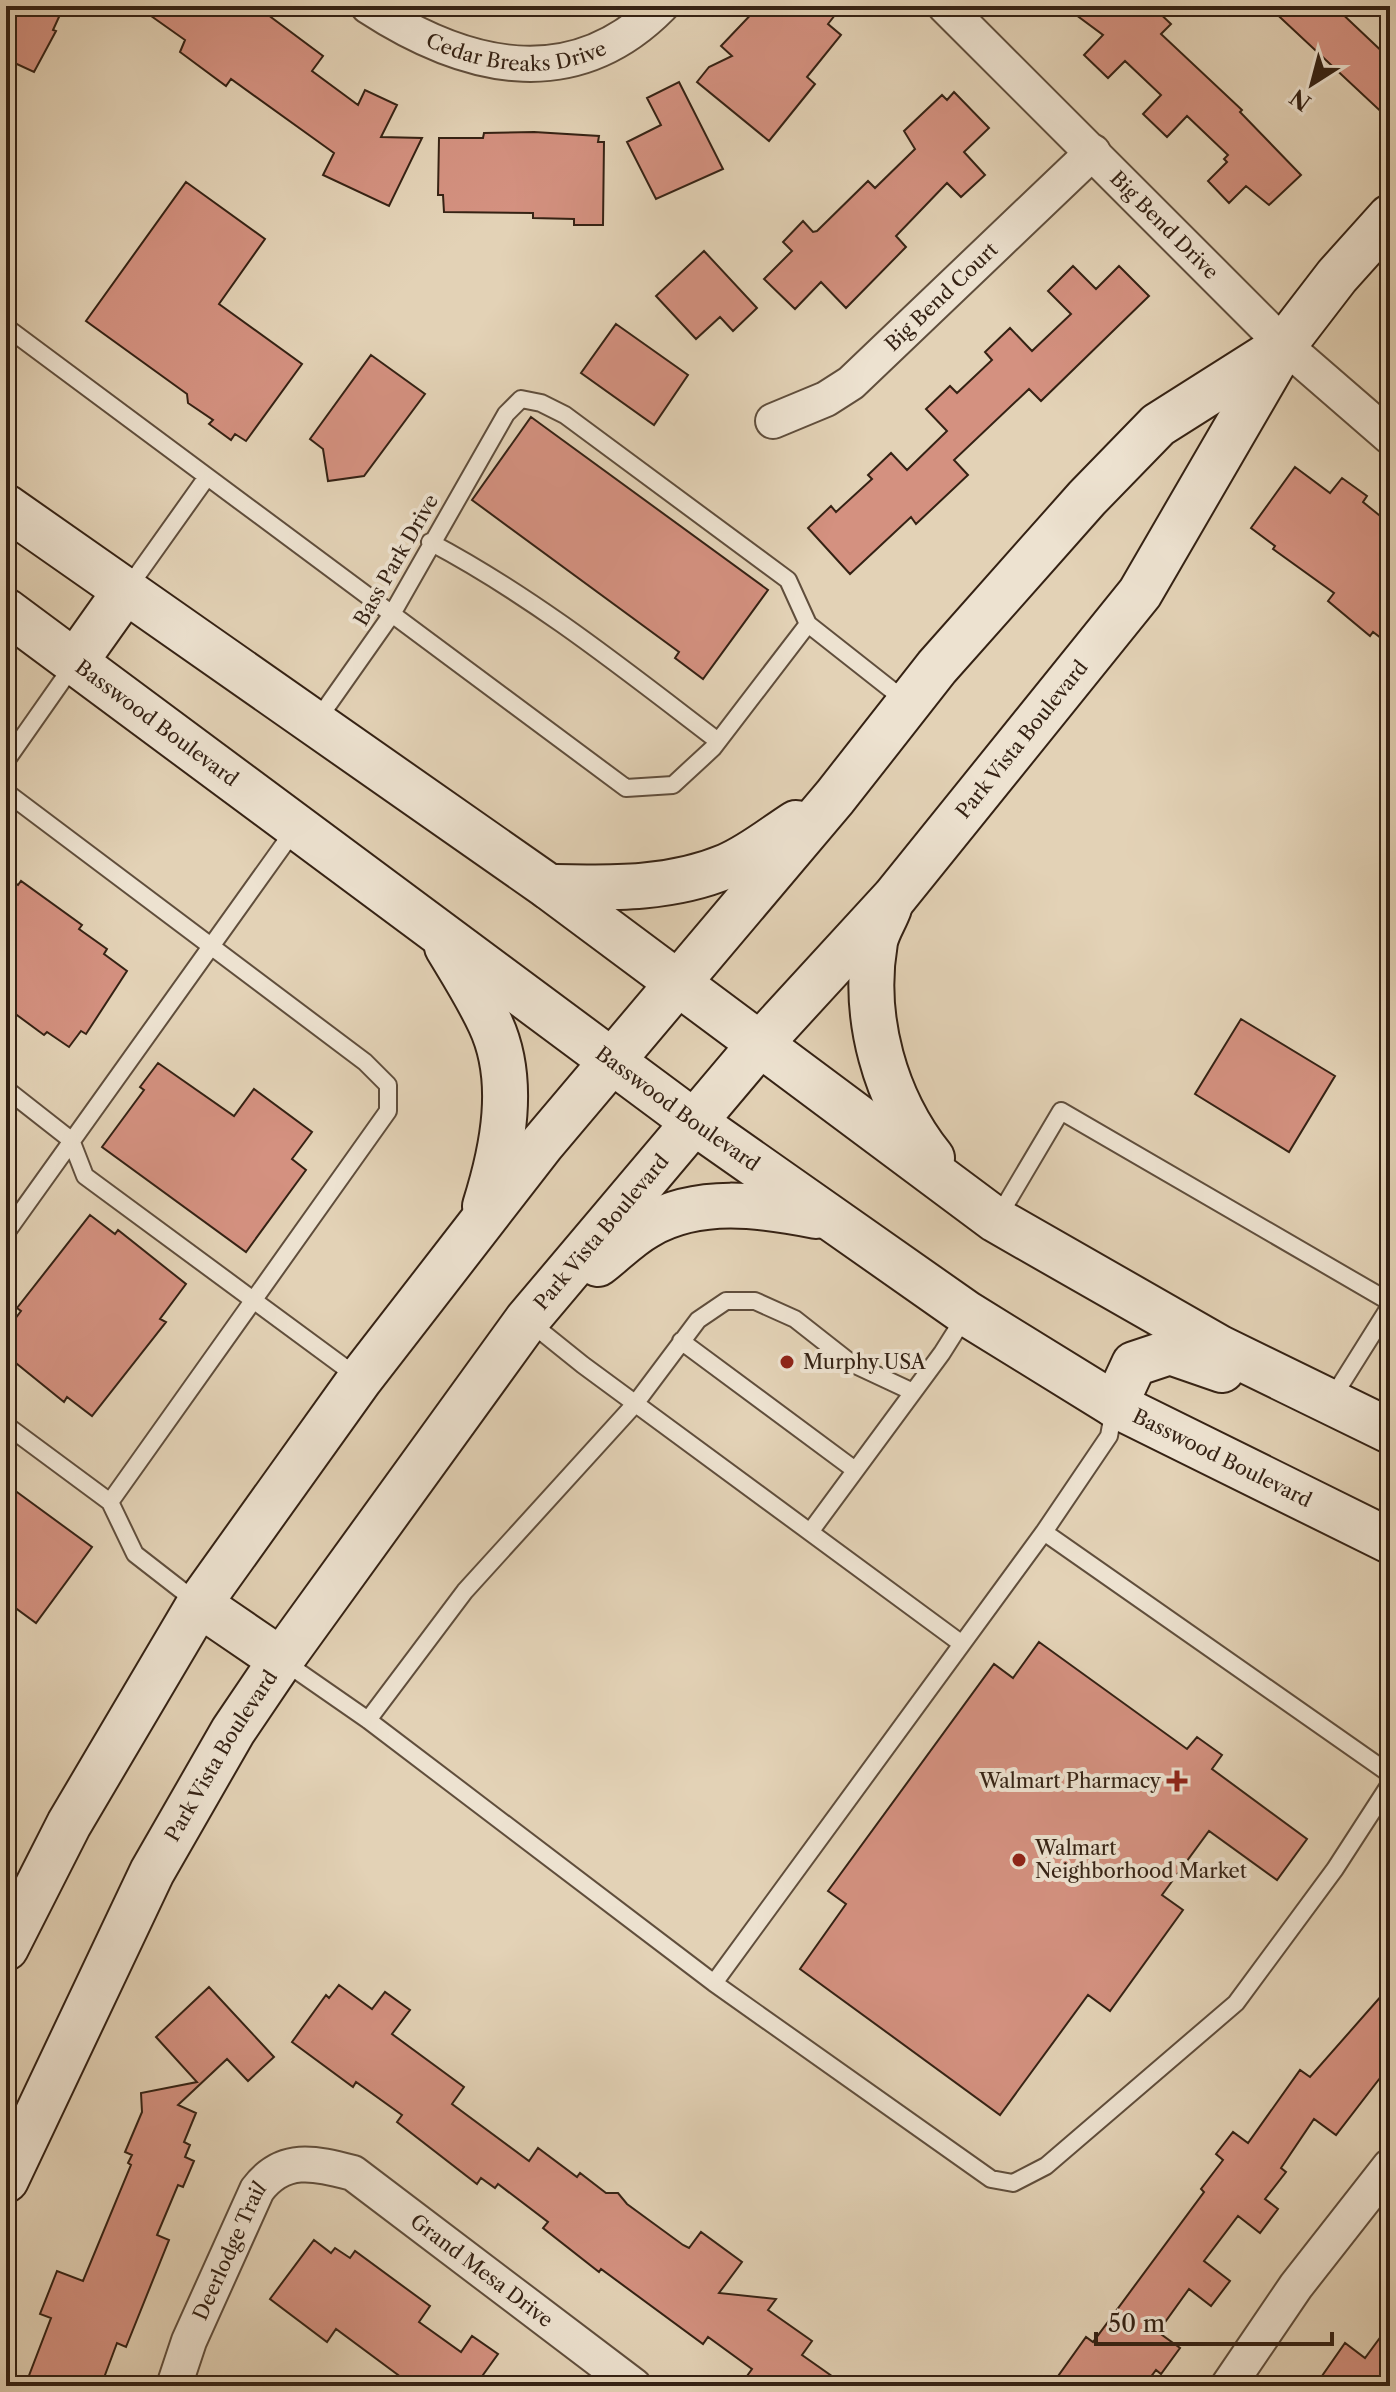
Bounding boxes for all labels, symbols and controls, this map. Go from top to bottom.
street label: Cedar Breaks Drive [423,28,610,76]
north arrow [1272,44,1352,124]
text: N [1285,83,1316,116]
street label: Big Bend Drive [1105,166,1223,284]
street label: Big Bend Court [880,237,1003,356]
street label: Bass Park Drive [349,490,443,630]
street label: Basswood Boulevard [71,655,243,791]
street label: Park Vista Boulevard [951,656,1093,823]
street label: Basswood Boulevard [591,1041,764,1176]
street label: Park Vista Boulevard [529,1149,674,1315]
place label: Murphy USA [803,1350,927,1374]
marker: Murphy USA [778,1353,796,1371]
street label: Basswood Boulevard [1129,1404,1316,1512]
street label: Park Vista Boulevard [160,1666,282,1846]
place label: Walmart Pharmacy [978,1769,1162,1793]
marker: Walmart Pharmacy [1168,1772,1186,1790]
place label: Walmart Neighborhood Market [1034,1836,1247,1883]
marker: Walmart Neighborhood Market [1010,1851,1028,1869]
street label: Deerlodge Trail [188,2177,271,2324]
street label: Grand Mesa Drive [406,2209,558,2332]
scale bar [1096,2296,1332,2346]
text: 50 m [1108,2309,1165,2338]

